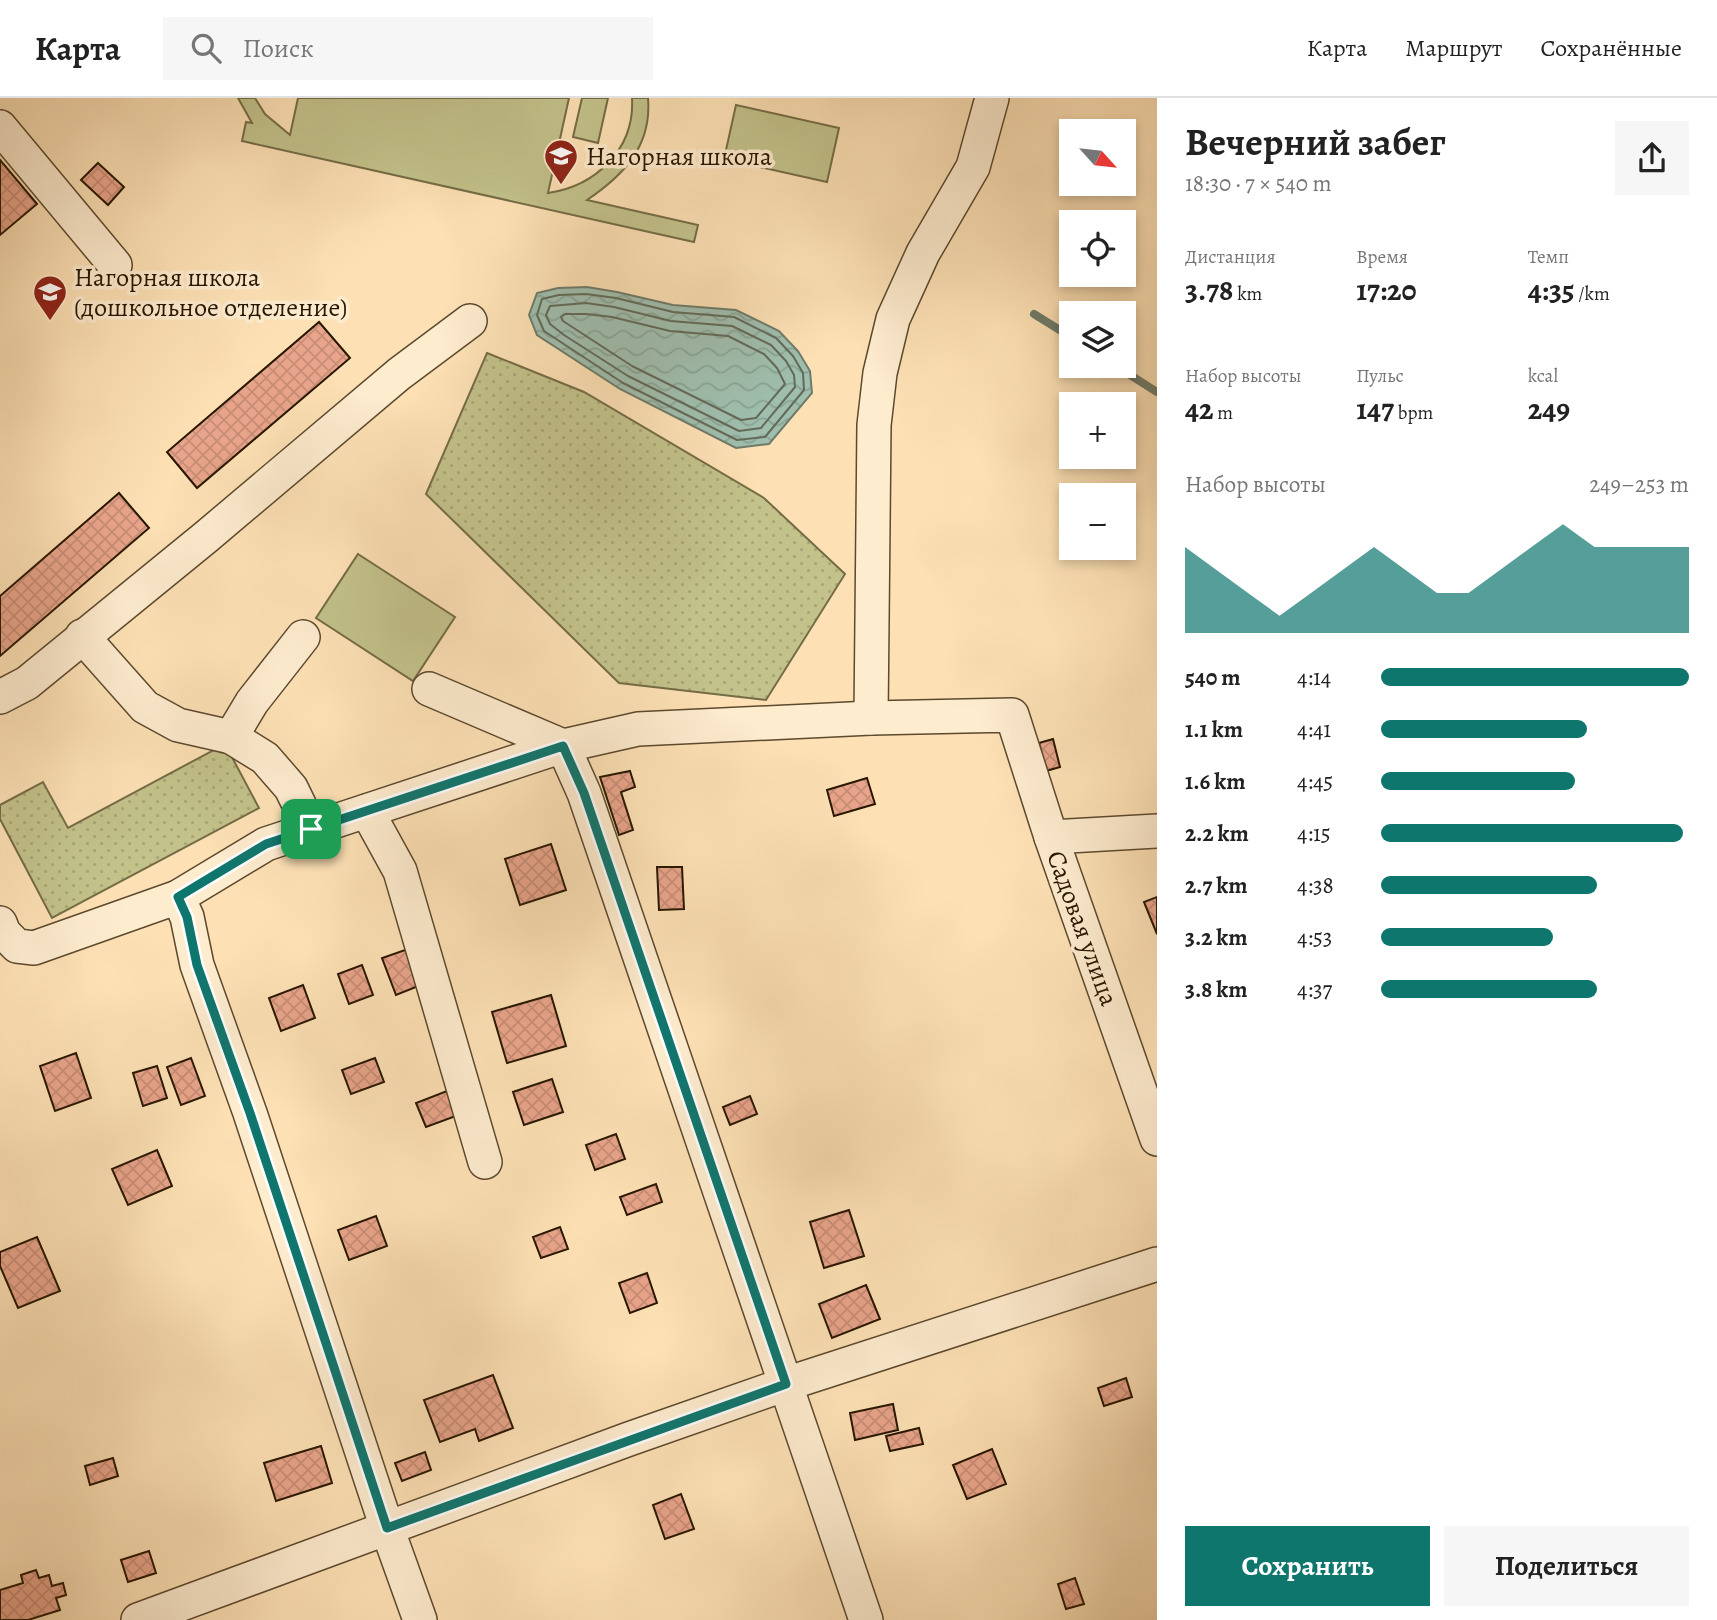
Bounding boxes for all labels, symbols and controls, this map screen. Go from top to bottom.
search box [163,17,653,80]
text: Карта [35,26,121,71]
icon: search [187,29,225,67]
text: Поиск [243,31,314,66]
text: Карта [1307,32,1367,64]
text: Маршрут [1405,32,1503,64]
text: Сохранённые [1541,32,1682,64]
text: Вечерний забег [1185,116,1446,168]
north arrow [1059,119,1136,196]
map controls [1059,119,1136,560]
button: share [1615,121,1689,195]
school or university icon: Нагорная школа [542,137,580,186]
place label: Нагорная школа [586,139,772,174]
text: 18:30 · 7 × 540 m [1185,168,1332,199]
button: locate [1059,210,1136,287]
text: Дистанция [1185,244,1276,270]
text: Время [1356,244,1408,270]
text: Темп [1528,244,1569,270]
place label: Нагорная школа (дошкольное отделение) [74,260,348,325]
text: 3.78 [1185,270,1233,310]
text: 17:20 [1356,270,1417,310]
text: 4:35 [1528,270,1575,310]
school or university icon: Нагорная школа (дошкольное отделение) [31,273,69,322]
text: km [1233,281,1262,307]
text: /km [1575,281,1610,307]
button: layers [1059,301,1136,378]
text: Набор высоты [1185,363,1301,389]
text: Пульс [1356,363,1404,389]
text: kcal [1528,363,1558,389]
text: 42 [1185,389,1214,429]
text: 147 [1356,389,1394,429]
text: 249 [1528,389,1570,429]
button: + [1059,392,1136,469]
text: m [1214,400,1233,426]
text: bpm [1394,400,1433,426]
text: Набор высоты [1185,469,1326,500]
text: 249–253 m [1589,469,1689,500]
button: − [1059,483,1136,560]
text: 540 m [1185,662,1240,693]
text: 4:14 [1297,662,1331,693]
text: 1.1 km [1185,714,1243,745]
text: 4:41 [1297,714,1331,745]
text: 1.6 km [1185,766,1245,797]
text: 4:45 [1297,766,1333,797]
pin [281,799,341,859]
icon: arrive [292,810,330,848]
text: 2.2 km [1185,818,1249,849]
text: 4:15 [1297,818,1331,849]
street label: Садовая улица [1038,846,1127,1011]
text: 2.7 km [1185,870,1247,901]
text: 4:38 [1297,870,1334,901]
text: 3.2 km [1185,922,1248,953]
text: 4:53 [1297,922,1332,953]
text: 3.8 km [1185,974,1247,1005]
text: 4:37 [1297,974,1332,1005]
button: Сохранить [1185,1526,1430,1606]
button: Поделиться [1444,1526,1689,1606]

